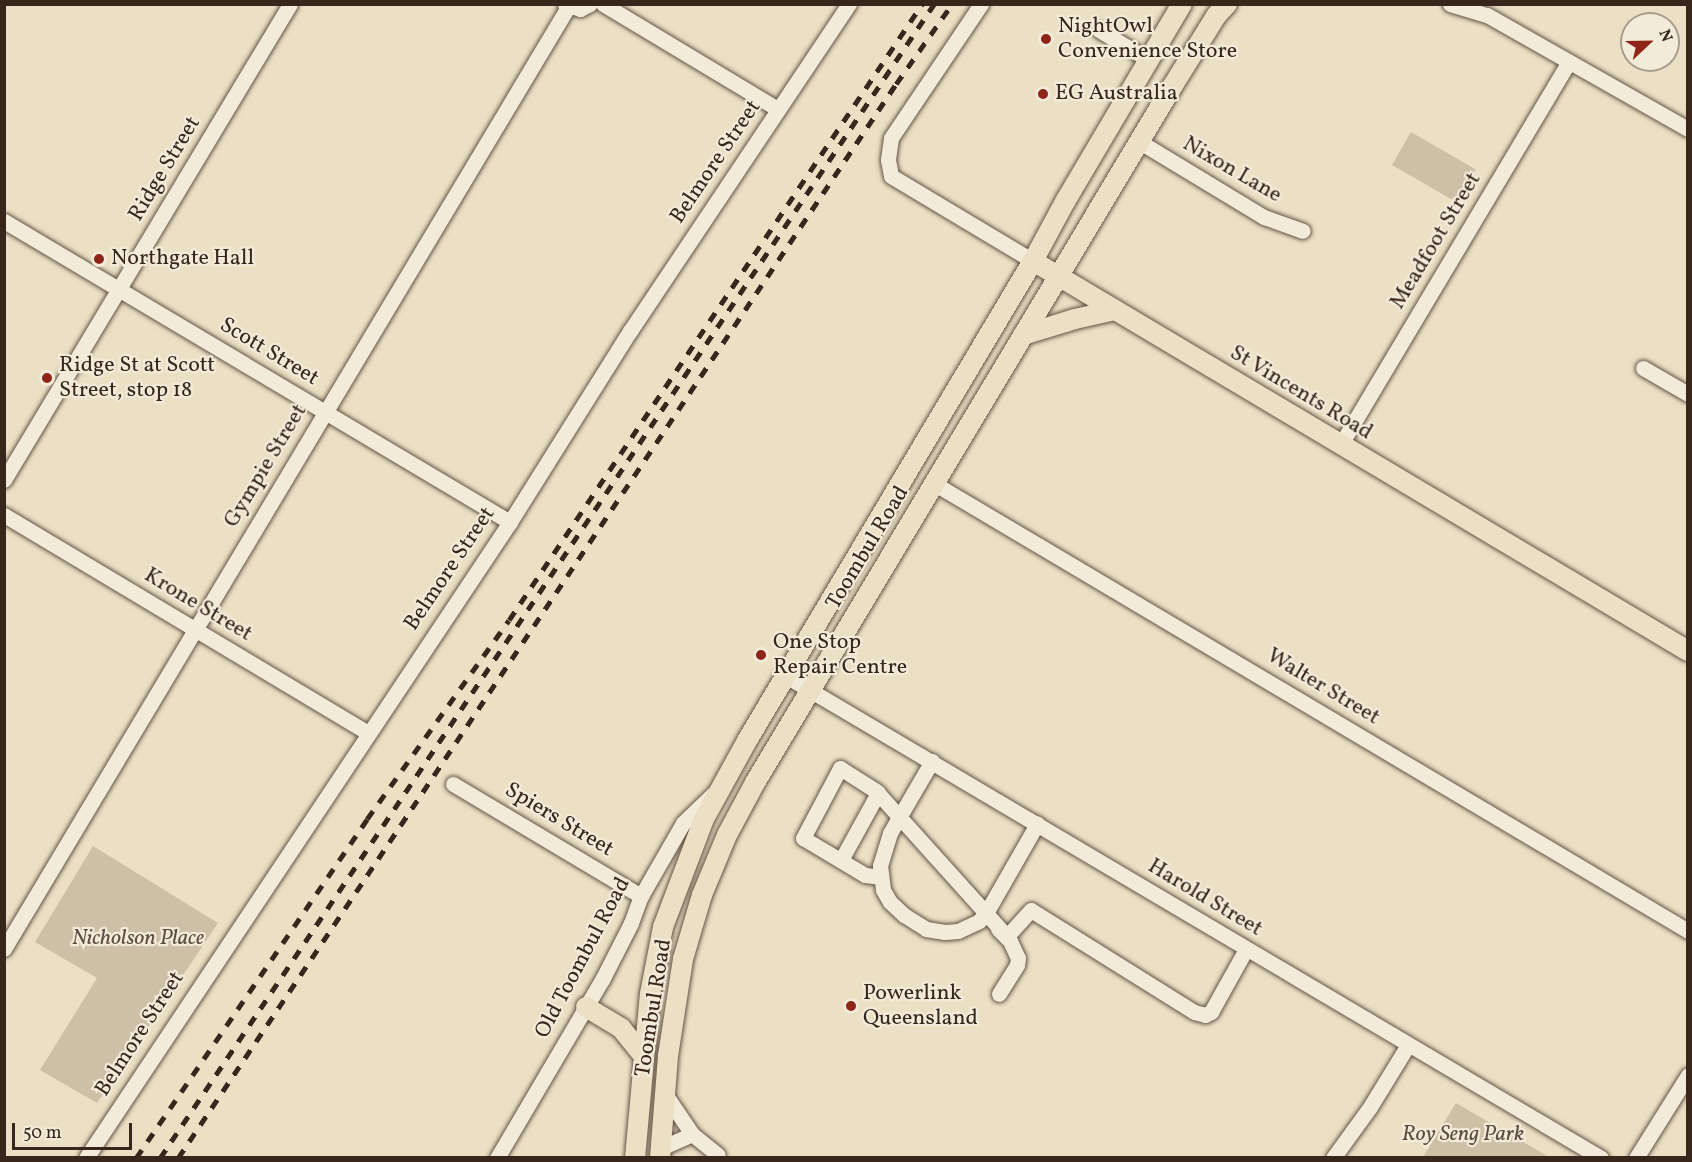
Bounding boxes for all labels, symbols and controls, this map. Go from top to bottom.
north arrow [1620,12,1680,72]
place label: NightOwl Convenience Store [1058,13,1237,64]
text: N [1652,26,1677,46]
marker: NightOwl Convenience Store [1039,32,1053,46]
place label: EG Australia [1055,81,1178,107]
marker: EG Australia [1036,87,1050,101]
street label: Belmore Street [665,95,767,229]
street label: Ridge Street [123,112,207,226]
street label: Nixon Lane [1178,131,1286,209]
street label: Meadfoot Street [1385,168,1487,314]
place label: Northgate Hall [111,246,254,272]
marker: Northgate Hall [92,252,106,266]
street label: Scott Street [215,312,323,392]
street label: St Vincents Road [1225,340,1377,446]
place label: Ridge St at Scott Street, stop 18 [59,352,215,404]
marker: Ridge St at Scott Street, stop 18 [40,371,54,385]
street label: Gympie Street [219,400,313,532]
street label: Toombul Road [821,481,915,615]
street label: Belmore Street [399,502,501,636]
street label: Krone Street [139,562,257,648]
place label: One Stop Repair Centre [773,629,907,680]
street label: Walter Street [1262,643,1384,731]
marker: One Stop Repair Centre [754,648,768,662]
street label: Spiers Street [500,777,618,863]
street label: Harold Street [1143,853,1267,943]
street label: Old Toombul Road [529,873,637,1043]
park label: Nicholson Place [72,926,204,952]
street label: Toombul Road [630,937,678,1079]
street label: Belmore Street [90,967,190,1101]
place label: Powerlink Queensland [863,980,978,1032]
marker: Powerlink Queensland [844,999,858,1013]
scale bar [15,1111,135,1149]
text: 50 m [23,1121,62,1146]
park label: Roy Seng Park [1402,1122,1524,1148]

